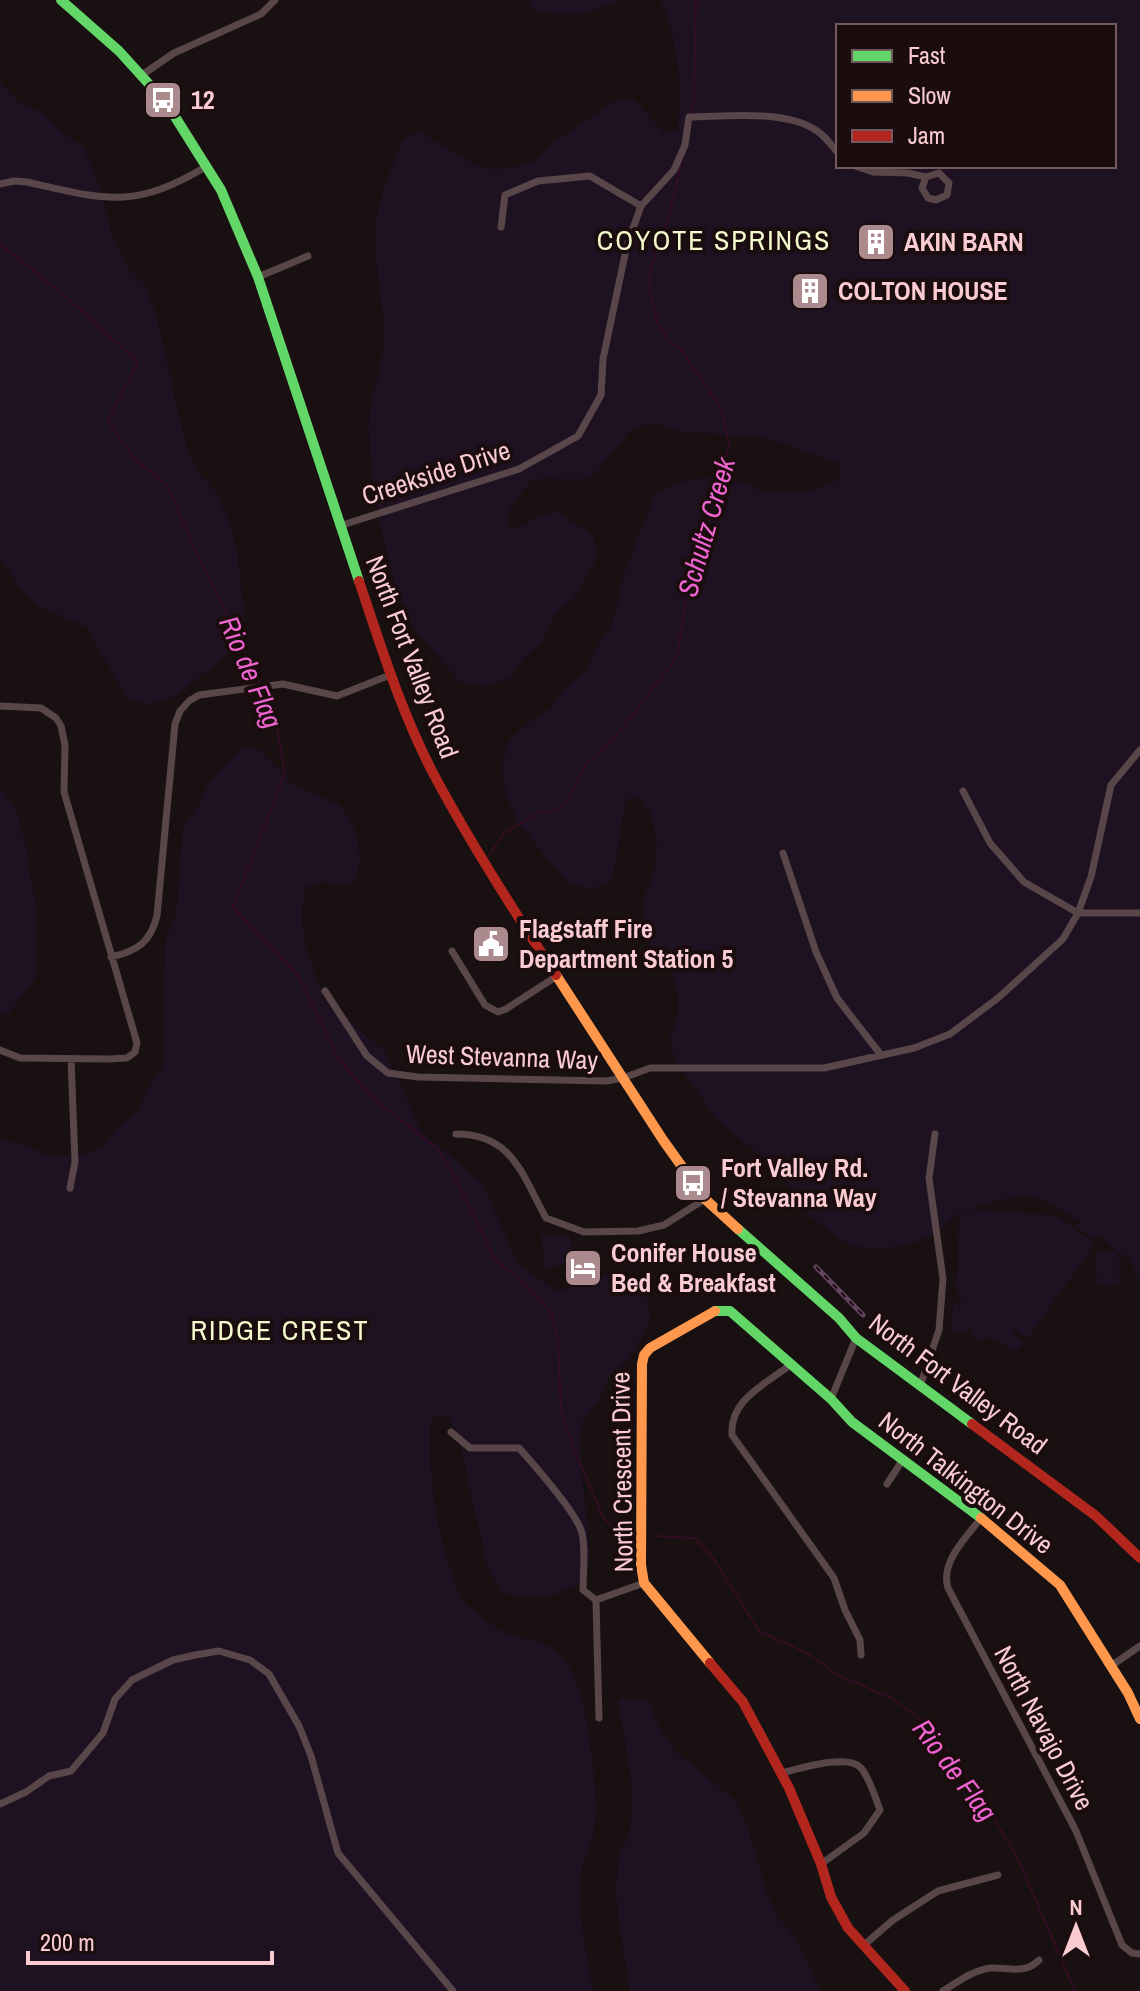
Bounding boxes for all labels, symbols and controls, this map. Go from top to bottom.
legend [836,24,1116,168]
text: Fast [908,39,946,71]
bus stop icon: 12 [142,79,184,121]
text: Slow [908,79,951,111]
place label: 12 [191,82,215,117]
text: Jam [908,119,945,151]
district label: COYOTE SPRINGS [597,221,831,259]
building icon: AKIN BARN [855,221,897,263]
place label: AKIN BARN [904,224,1024,259]
building icon: COLTON HOUSE [789,270,831,312]
place label: COLTON HOUSE [838,273,1008,308]
street label: Creekside Drive [357,432,514,513]
water label: Schultz Creek [668,452,744,601]
street label: North Fort Valley Road [358,551,467,763]
water label: Rio de Flag [210,610,292,734]
place label: Flagstaff Fire Department Station 5 [519,911,734,976]
public building icon: Flagstaff Fire Department Station 5 [470,923,512,965]
street label: West Stevanna Way [405,1036,599,1077]
place label: Fort Valley Rd. / Stevanna Way [721,1150,877,1215]
bus stop icon: Fort Valley Rd. / Stevanna Way [672,1162,714,1204]
place label: Conifer House Bed & Breakfast [611,1235,776,1300]
hotel icon: Conifer House Bed & Breakfast [562,1247,604,1289]
street label: North Fort Valley Road [862,1305,1054,1462]
district label: RIDGE CREST [191,1311,369,1349]
street label: North Crescent Drive [602,1372,641,1572]
street label: North Talkington Drive [872,1404,1061,1562]
street label: North Navajo Drive [986,1640,1102,1816]
water label: Rio de Flag [904,1711,1006,1829]
north arrow [1036,1887,1116,1967]
text: N [1069,1892,1083,1922]
scale bar [28,1915,272,1965]
text: 200 m [40,1926,95,1958]

